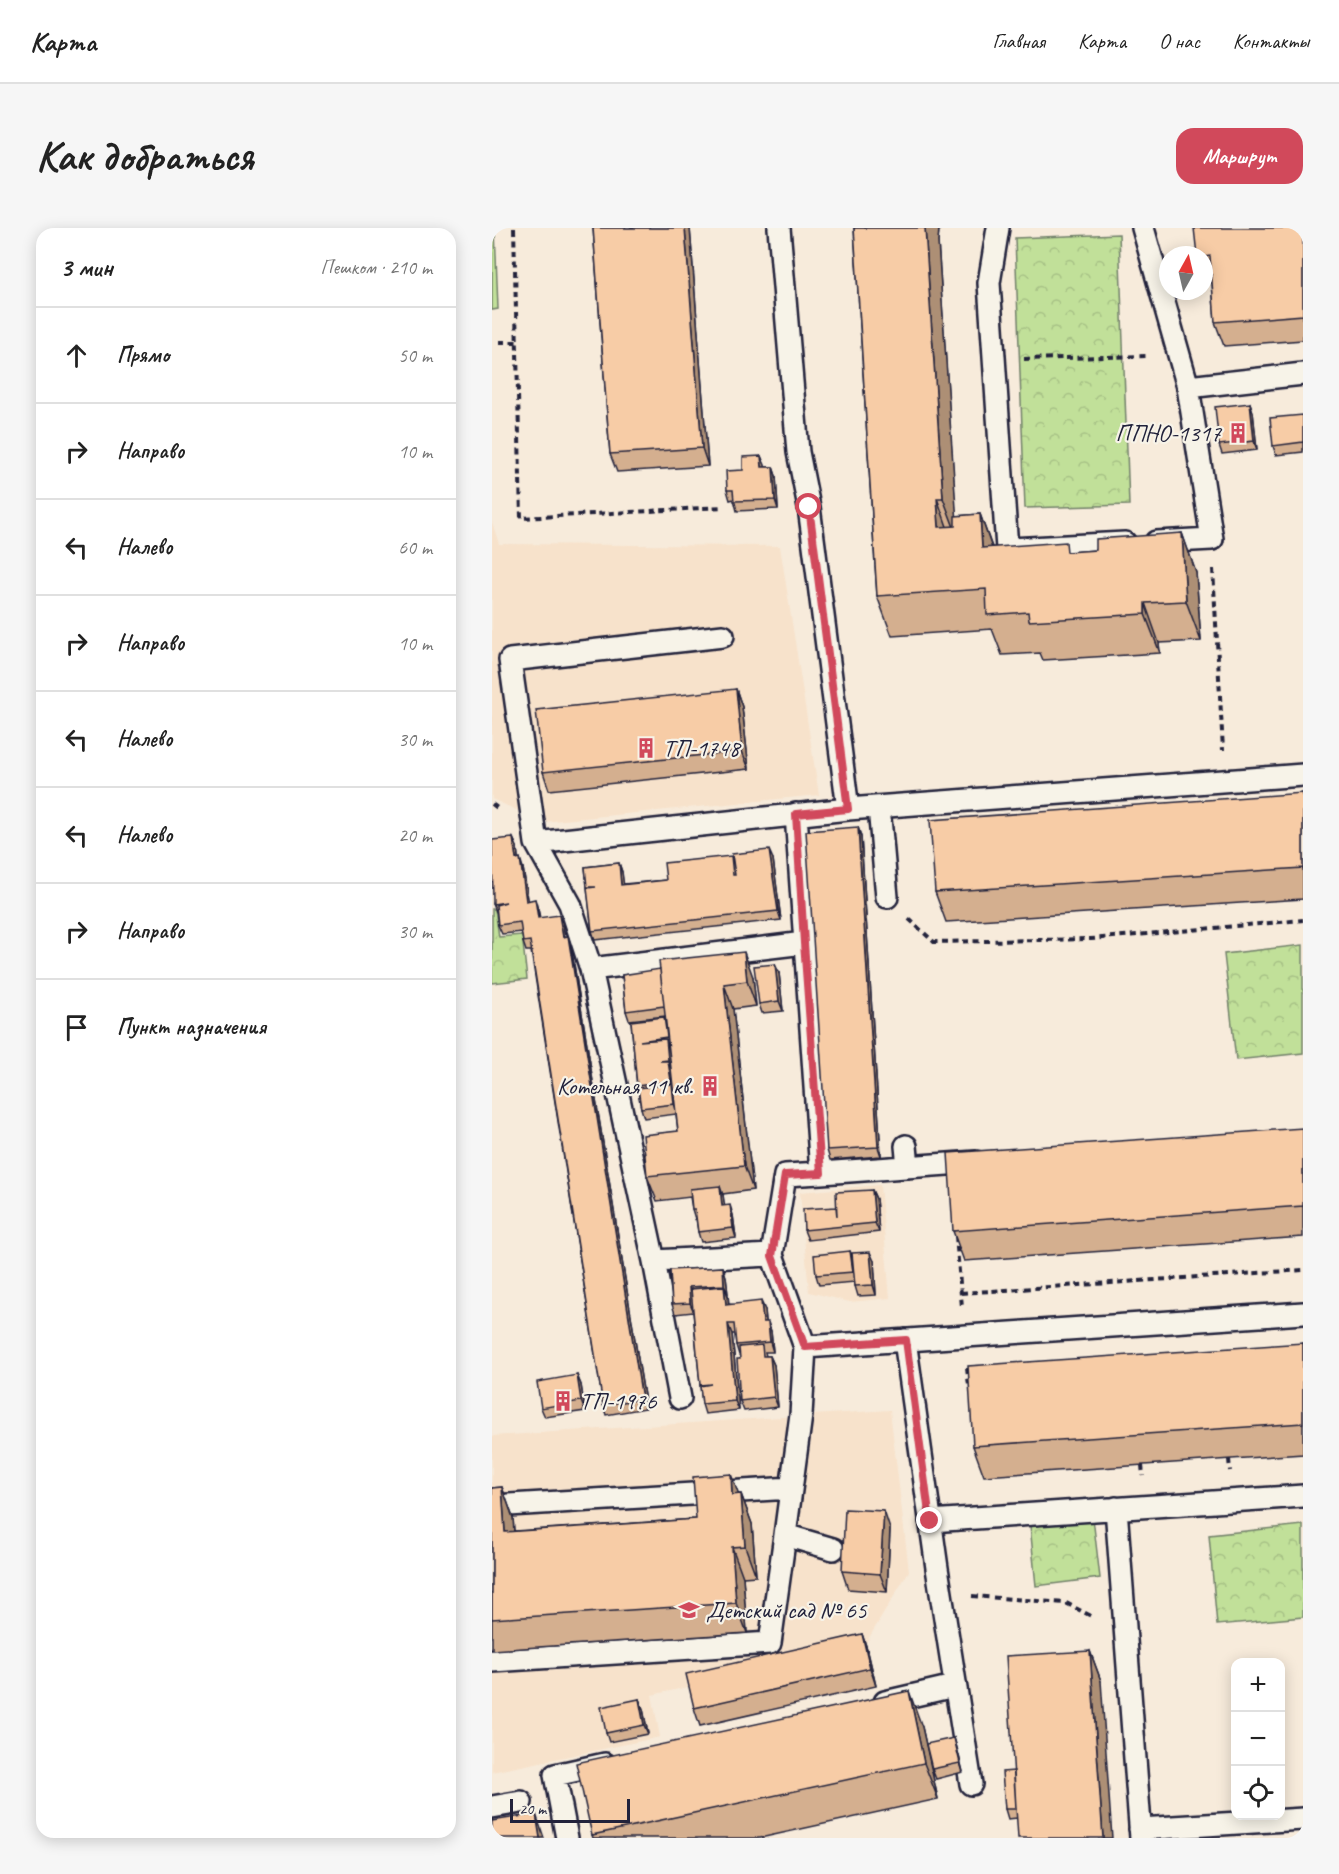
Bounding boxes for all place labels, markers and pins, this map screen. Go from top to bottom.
place label: ППНО-1317 [1116,418,1222,448]
building icon: ППНО-1317 [1226,421,1250,445]
place label: ТП-1748 [663,733,742,763]
building icon: ТП-1748 [634,736,658,760]
place label: Котельная 11 кв. [557,1071,693,1101]
building icon: Котельная 11 кв. [698,1074,722,1098]
place label: ТП-1976 [580,1386,658,1416]
building icon: ТП-1976 [551,1389,575,1413]
place label: Детский сад № 65 [706,1595,868,1625]
school or university icon: Детский сад № 65 [677,1598,701,1622]

